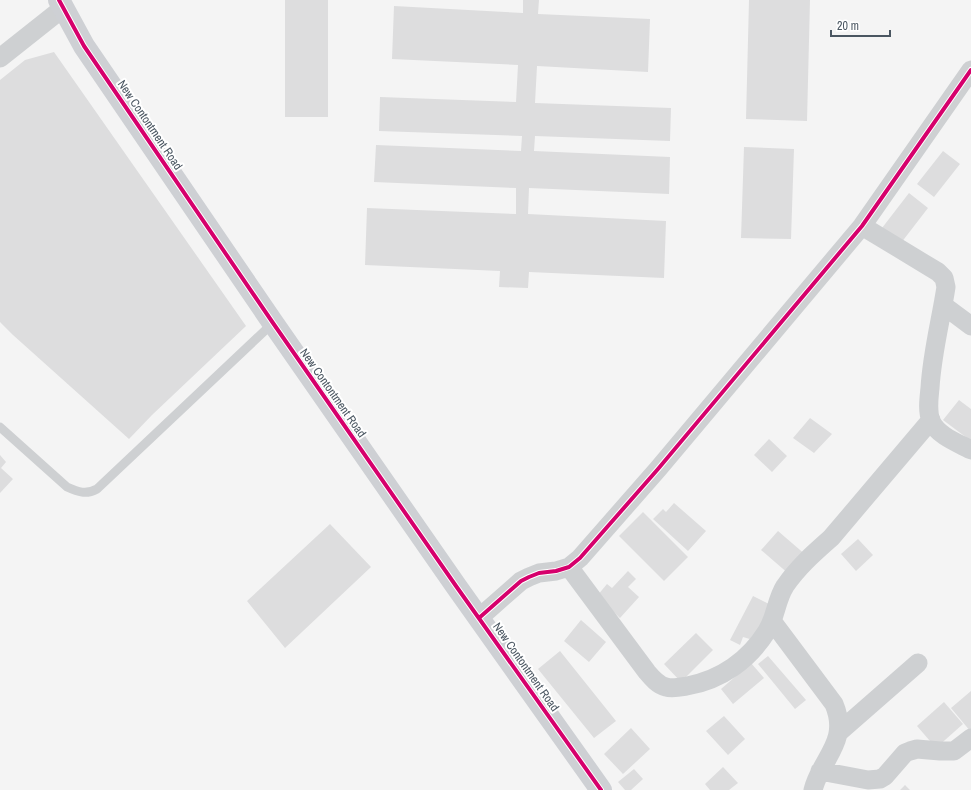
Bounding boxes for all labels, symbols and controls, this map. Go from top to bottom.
scale bar [831,12,890,38]
text: 20 m [837,18,859,34]
street label: New Contontment Road [114,77,186,173]
street label: New Contontment Road [296,345,370,441]
street label: New Contontment Road [489,619,563,715]

